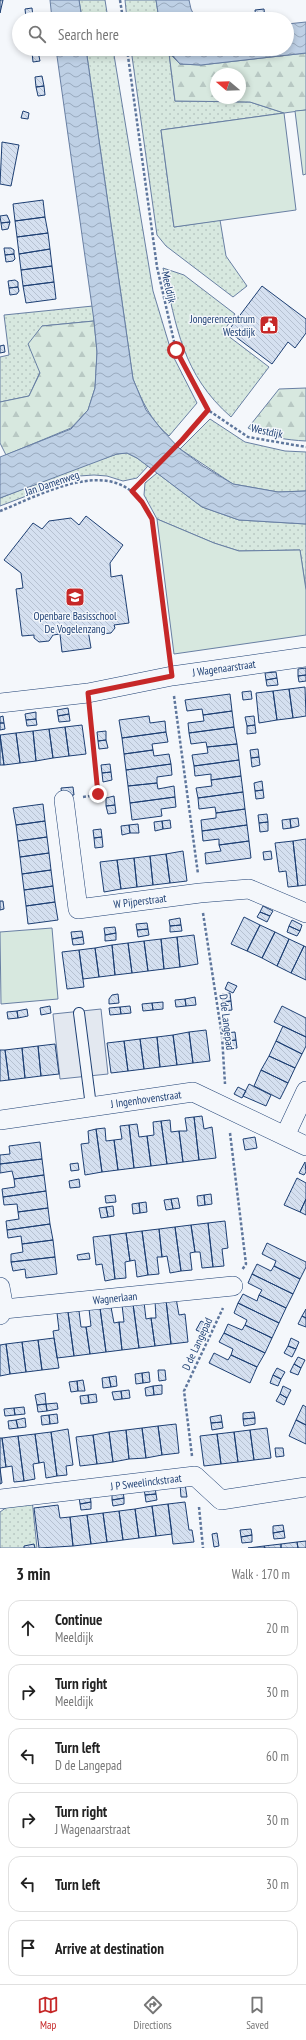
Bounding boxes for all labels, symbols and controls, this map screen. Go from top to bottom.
search box [12,12,294,56]
icon: search [26,23,48,45]
text: Search here [58,25,119,44]
north arrow [210,68,246,104]
street label: Meeldijk [159,270,180,305]
place label: Jongerencentrum Westdijk [189,312,256,339]
public building icon: Jongerencentrum Westdijk [258,314,280,336]
route start [167,341,185,359]
street label: Westdijk [250,421,285,441]
street label: Jan Damenweg [22,467,81,499]
school or university icon: Openbare Basisschool De Vogelenzang [64,586,86,608]
place label: Openbare Basisschool De Vogelenzang [33,609,117,636]
street label: J Wagenaarstraat [190,657,257,680]
route end [89,785,107,803]
street label: W Pijperstraat [113,891,167,911]
street label: D de Langepad [217,993,237,1051]
street label: J Ingenhovenstraat [109,1087,182,1111]
street label: Wagnerlaan [92,1289,138,1307]
street label: D de Langepad [179,1315,215,1373]
street label: J P Sweelinckstraat [109,1471,182,1493]
text: 3 min [16,1563,50,1585]
text: Walk · 170 m [232,1566,290,1583]
text: Continue [55,1610,102,1629]
icon: ahead [17,1617,39,1639]
text: 20 m [266,1620,289,1637]
text: Meeldijk [55,1629,93,1646]
text: Turn right [55,1674,107,1693]
icon: right [17,1681,39,1703]
text: 30 m [266,1684,289,1701]
text: Meeldijk [55,1693,93,1710]
text: Turn left [55,1738,100,1757]
icon: left [17,1745,39,1767]
text: 60 m [266,1748,289,1765]
text: D de Langepad [55,1757,122,1774]
text: Turn right [55,1802,107,1821]
icon: right [17,1809,39,1831]
text: 30 m [266,1812,289,1829]
text: J Wagenaarstraat [55,1821,130,1838]
icon: left [17,1873,39,1895]
text: Turn left [55,1875,100,1894]
text: 30 m [266,1876,289,1893]
icon: arrive [17,1937,39,1959]
text: Arrive at destination [55,1939,164,1958]
tab: Map [37,1994,59,2032]
tab: Directions [134,1994,172,2032]
tab: Saved [246,1994,269,2032]

